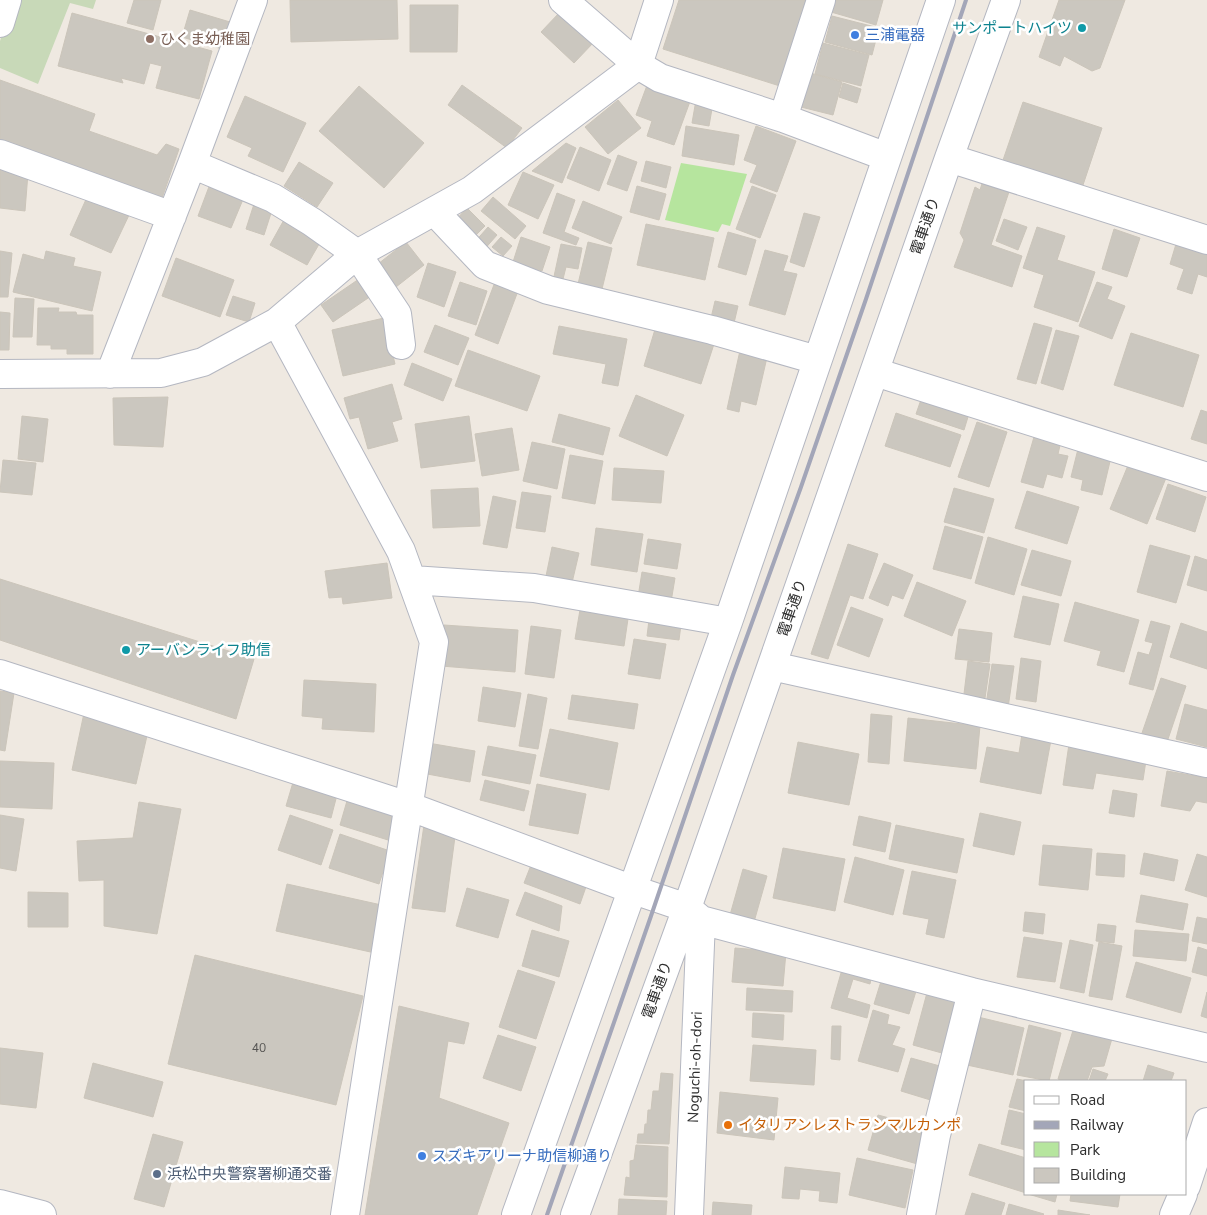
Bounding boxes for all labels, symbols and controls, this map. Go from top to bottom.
place label: サンポートハイツ [952,18,1072,38]
marker: サンポートハイツ [1076,22,1088,34]
place label: 三浦電器 [865,25,925,45]
place label: ひくま幼稚園 [160,29,250,49]
marker: 三浦電器 [849,29,861,41]
marker: ひくま幼稚園 [144,33,156,45]
street label: 電車通り [906,194,944,258]
street label: 電車通り [773,576,811,640]
place label: アーバンライフ助信 [136,640,271,660]
marker: アーバンライフ助信 [120,644,132,656]
street label: 電車通り [637,958,677,1022]
street label: Noguchi-oh-dori [683,1011,707,1123]
house number: 40 [252,1040,266,1056]
legend [1024,1080,1187,1195]
text: Road [1070,1090,1105,1110]
place label: イタリアンレストランマルカンポ [738,1115,961,1135]
text: Railway [1070,1115,1124,1135]
marker: イタリアンレストランマルカンポ [722,1119,734,1131]
text: Park [1070,1140,1100,1160]
place label: スズキアリーナ助信柳通り [432,1146,612,1166]
marker: スズキアリーナ助信柳通り [416,1150,428,1162]
place label: 浜松中央警察署柳通交番 [167,1164,332,1184]
text: Building [1070,1165,1126,1185]
marker: 浜松中央警察署柳通交番 [151,1168,163,1180]

